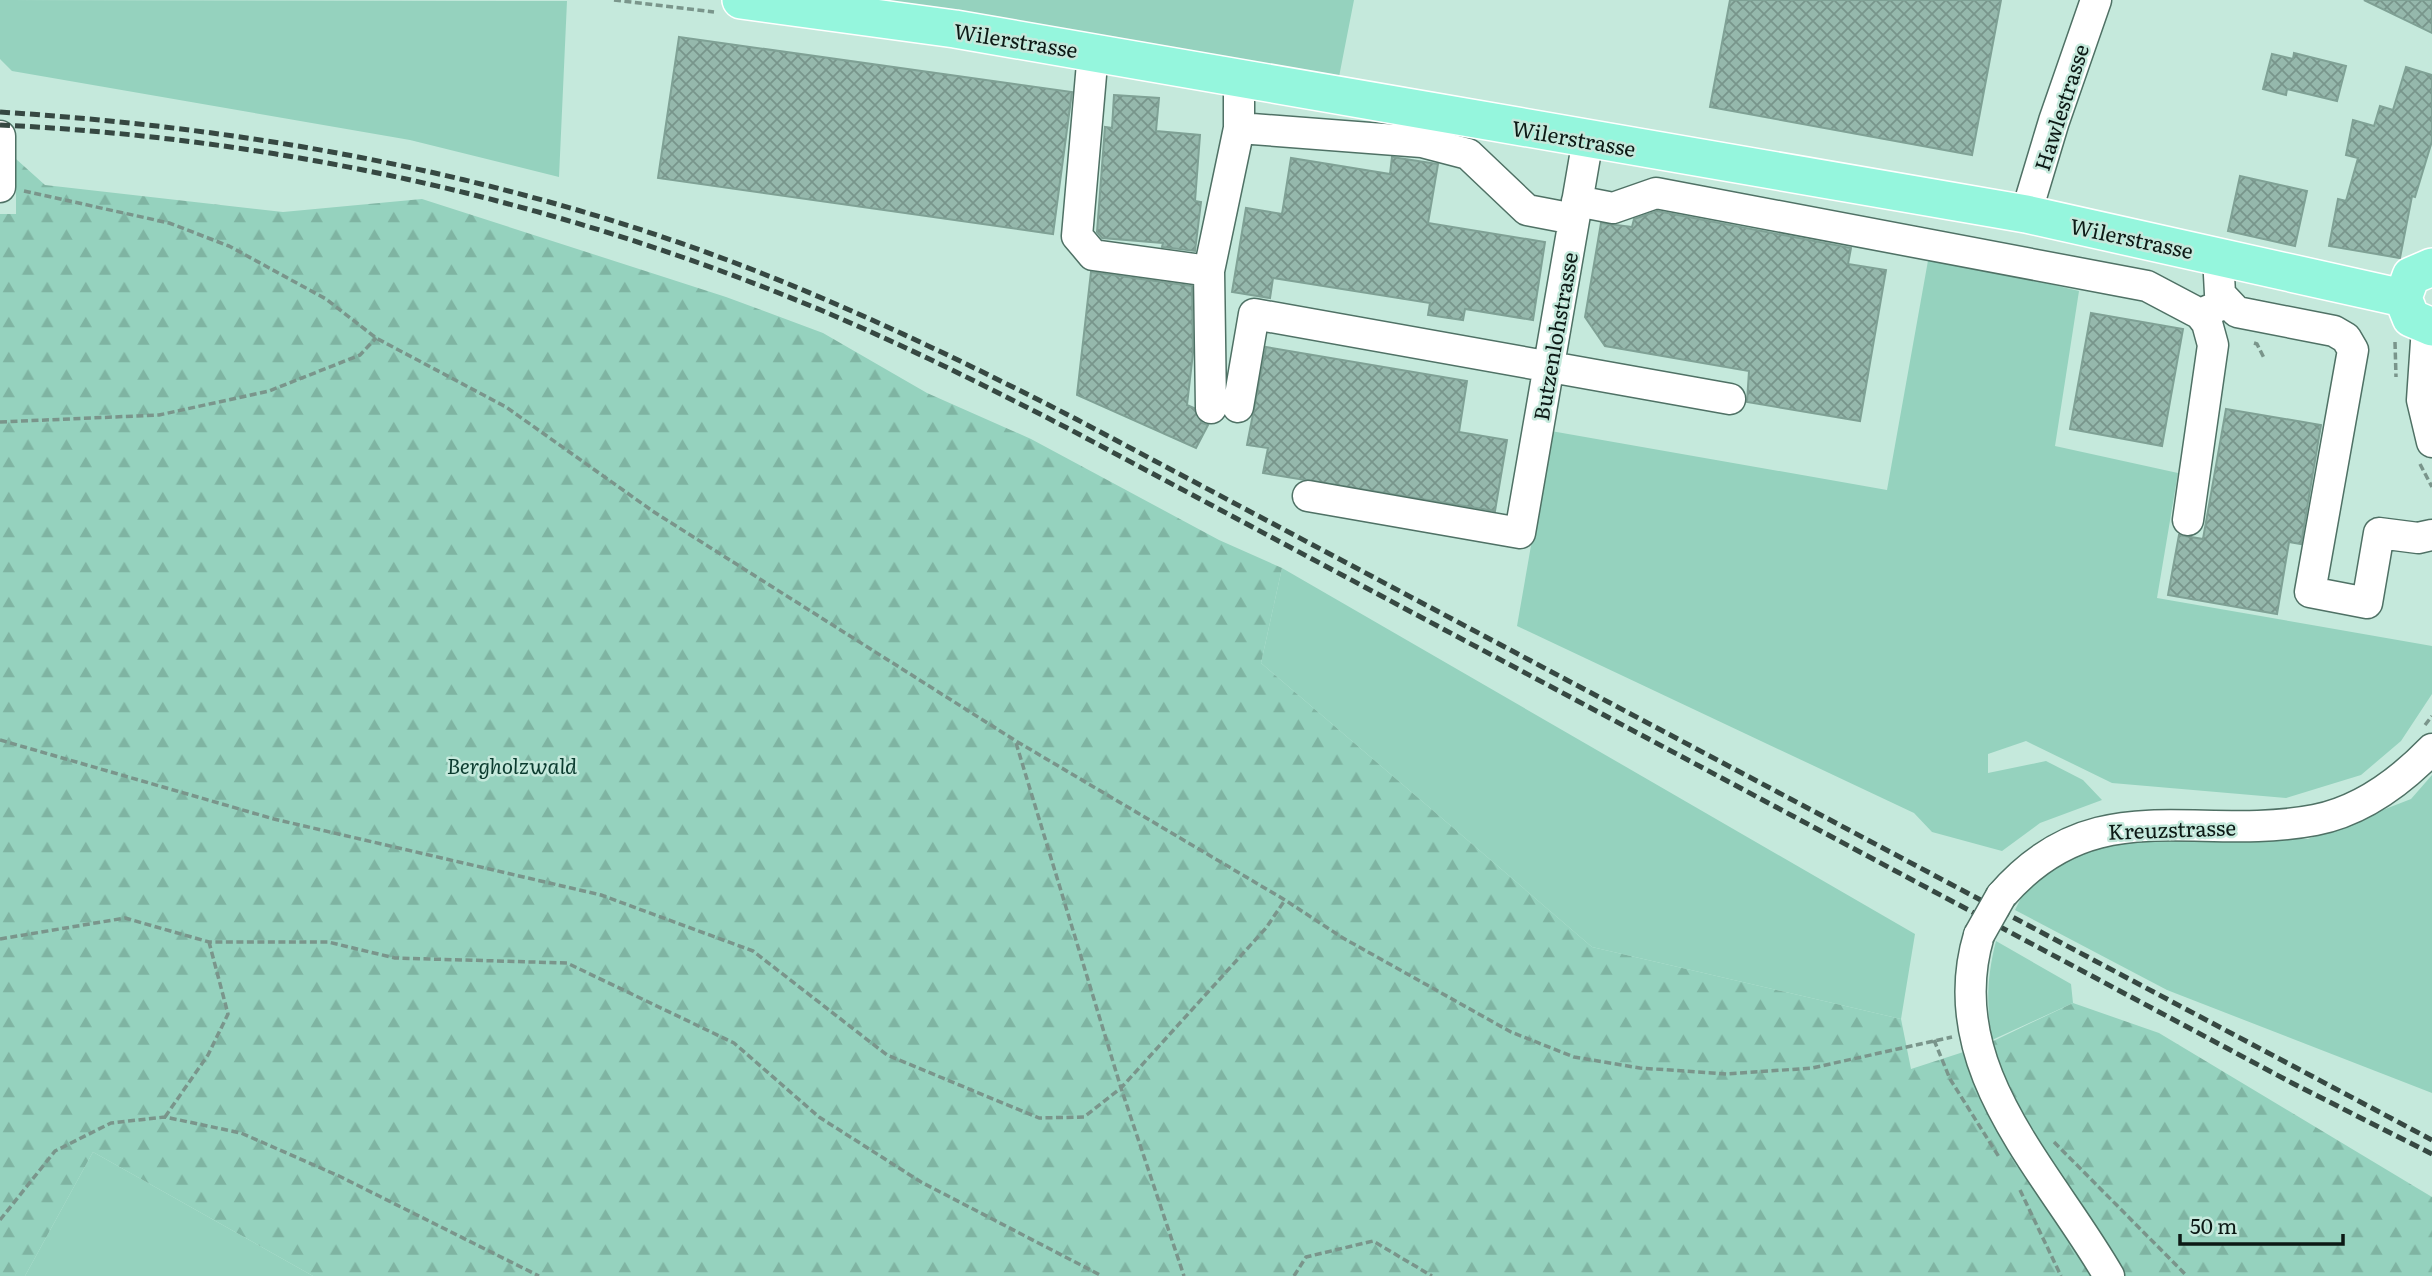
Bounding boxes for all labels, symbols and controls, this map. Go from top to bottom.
street label: Wilerstrasse [952,14,1080,64]
street label: Hawlestrasse [2025,40,2095,174]
street label: Wilerstrasse [1510,111,1638,163]
street label: Wilerstrasse [2068,209,2197,265]
street label: Butzenlohstrasse [1524,249,1584,423]
park label: Bergholzwald [447,749,577,780]
street label: Kreuzstrasse [2107,810,2237,846]
scale bar [2180,1202,2343,1246]
text: 50 m [2190,1209,2237,1240]

